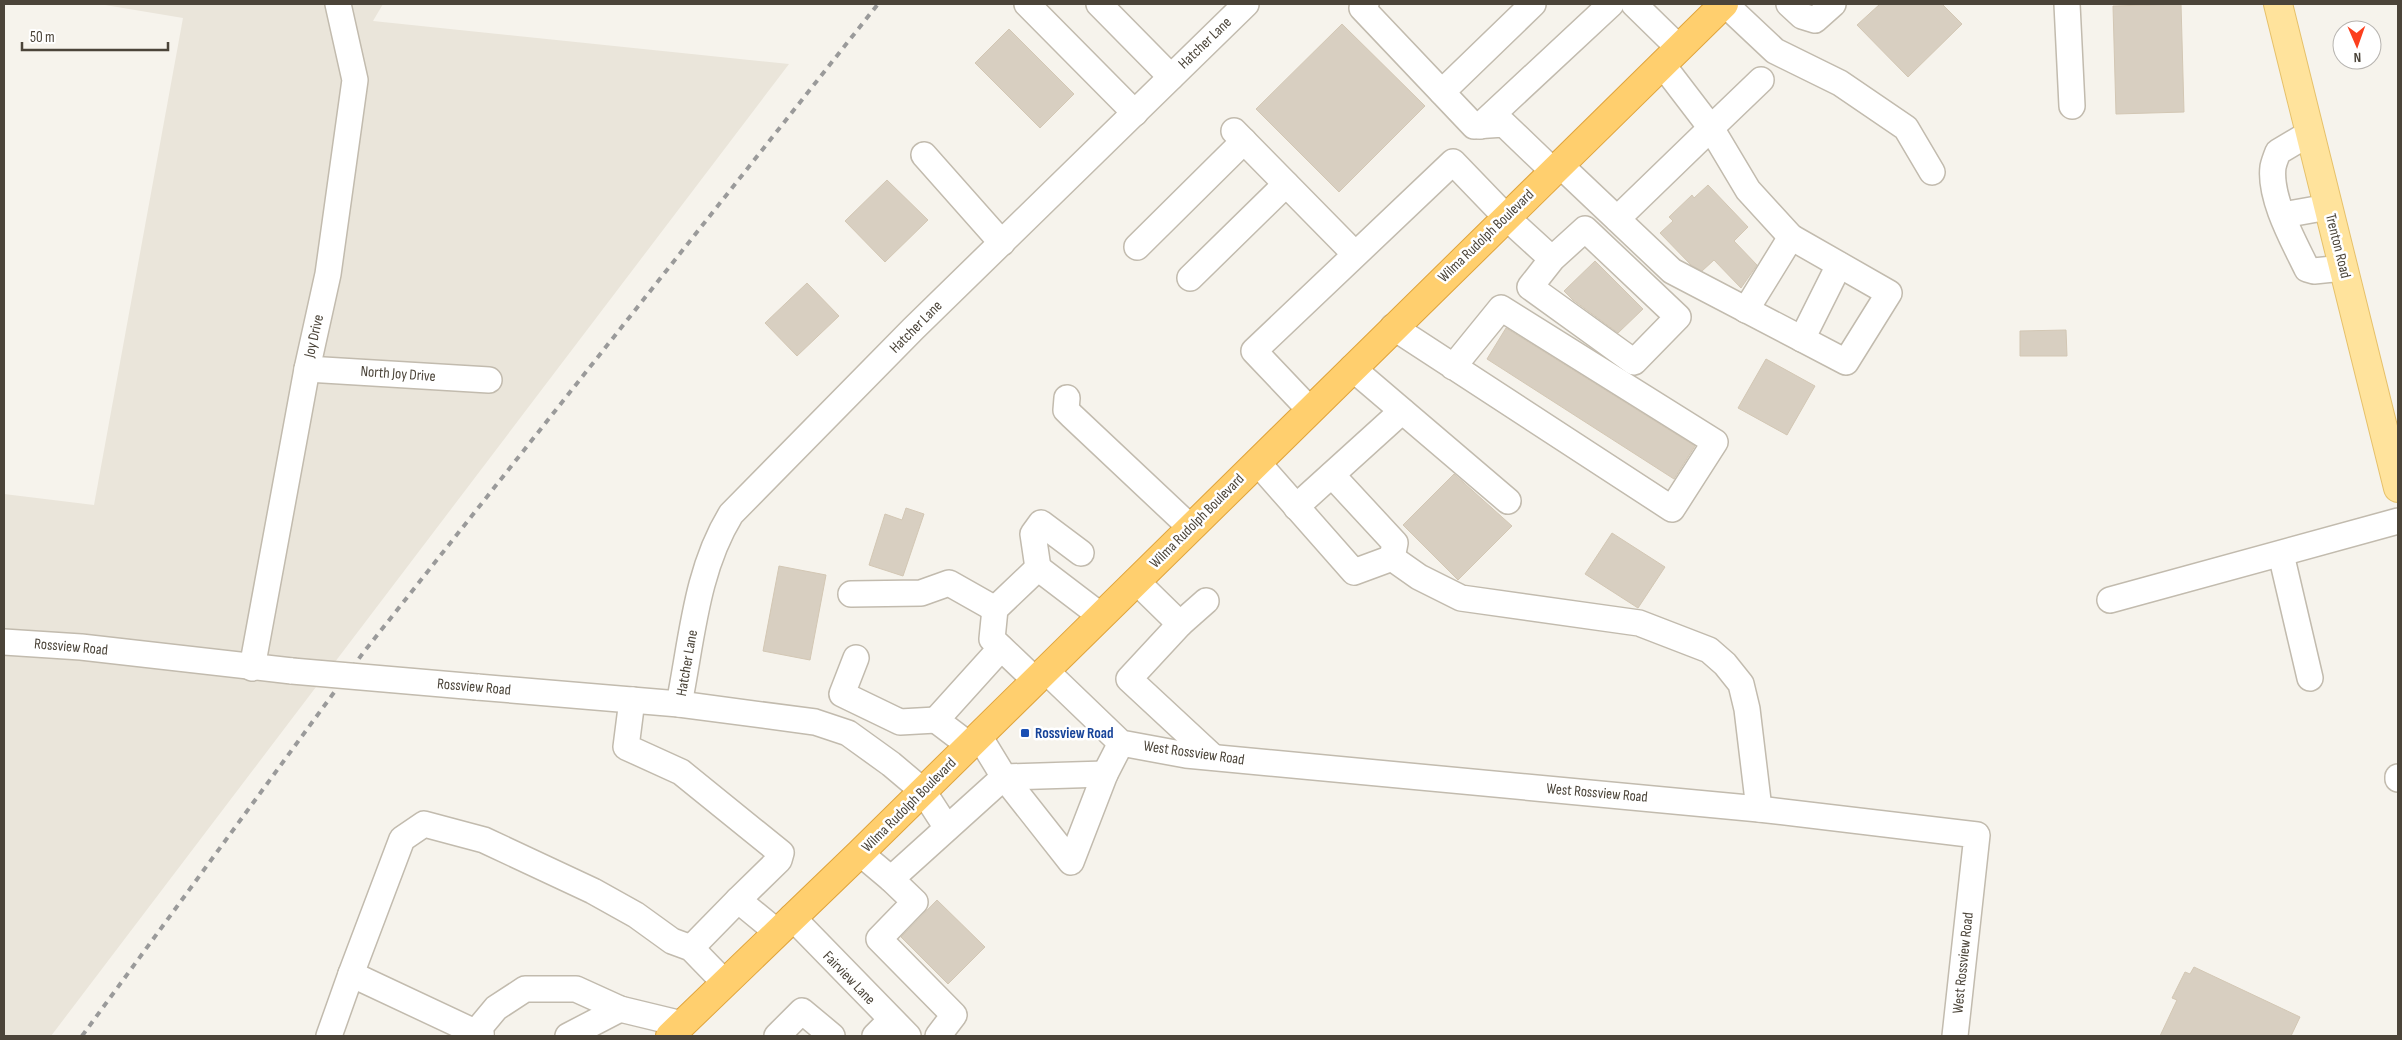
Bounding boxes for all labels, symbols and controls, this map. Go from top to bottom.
street label: Hatcher Lane [1174,13,1236,73]
scale bar [22,20,169,52]
north arrow [2332,20,2382,70]
text: 50 m [30,28,55,47]
text: N [2353,49,2361,66]
street label: Wilma Rudolph Boulevard [1434,185,1538,287]
street label: Trenton Road [2321,212,2355,280]
street label: Hatcher Lane [886,297,946,357]
street label: Joy Drive [300,313,328,360]
street label: North Joy Drive [360,362,436,386]
street label: Wilma Rudolph Boulevard [1146,470,1248,572]
street label: Hatcher Lane [672,628,702,698]
street label: Rossview Road [33,634,109,660]
street label: Rossview Road [436,674,512,700]
place label: Rossview Road [1035,724,1114,743]
marker: Rossview Road [1019,727,1031,739]
street label: West Rossview Road [1142,737,1246,769]
street label: Wilma Rudolph Boulevard [858,754,960,856]
street label: West Rossview Road [1545,779,1649,807]
street label: West Rossview Road [1948,911,1978,1015]
street label: Fairview Lane [819,947,879,1009]

